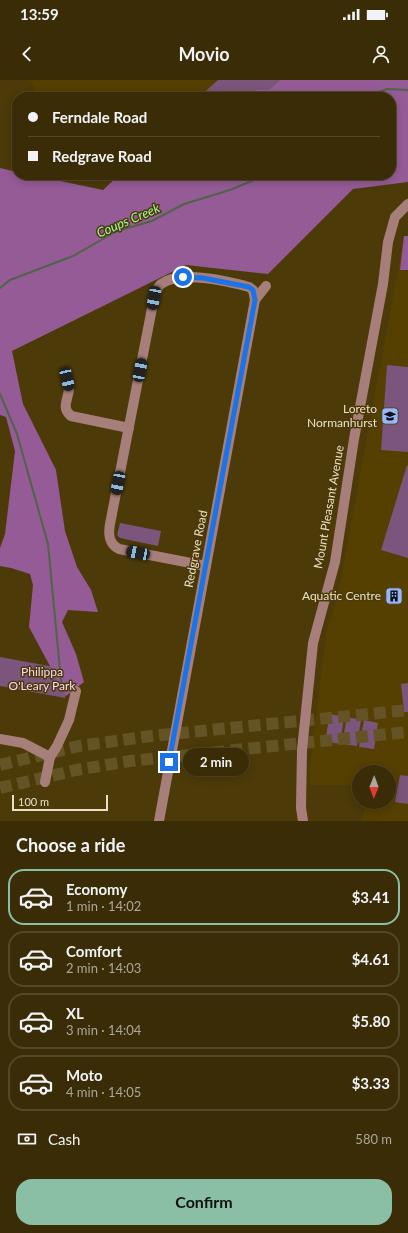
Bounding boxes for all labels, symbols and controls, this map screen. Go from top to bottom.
text: 13:59 [20,5,59,23]
icon: back [16,43,38,65]
text: Movio [178,43,230,65]
icon: person [370,43,392,65]
text: Ferndale Road [52,108,147,126]
text: Redgrave Road [52,147,152,165]
water label: Coups Creek [94,199,163,241]
route start [174,268,192,286]
car [146,285,162,311]
car [132,357,148,383]
car [58,366,76,392]
place label: Loreto Normanhurst [307,401,378,430]
school or university icon: Loreto Normanhurst [380,406,400,426]
street label: Mount Pleasant Avenue [310,444,347,570]
car [110,470,126,496]
street label: Redgrave Road [181,509,210,589]
car [125,545,151,561]
building icon: Aquatic Centre [384,586,404,606]
place label: Aquatic Centre [302,588,381,603]
park label: Philippa O'Leary Park [9,664,76,693]
callout: 2 min [183,748,249,776]
route end [160,753,178,771]
text: 2 min [200,754,232,770]
north arrow [352,765,396,809]
map controls [352,765,396,809]
scale bar [12,793,108,812]
text: 100 m [18,795,49,808]
text: Choose a ride [16,834,125,856]
icon: car [18,879,54,915]
text: Economy [66,880,127,898]
text: $3.41 [352,888,390,906]
text: 1 min · 14:02 [66,898,141,914]
icon: car [18,941,54,977]
text: Comfort [66,942,122,960]
text: $4.61 [352,950,390,968]
text: 2 min · 14:03 [66,960,141,976]
icon: car [18,1003,54,1039]
text: XL [66,1004,84,1022]
text: $5.80 [352,1012,390,1030]
text: 3 min · 14:04 [66,1022,141,1038]
icon: car [18,1065,54,1101]
text: Moto [66,1066,103,1084]
text: $3.33 [352,1074,390,1092]
text: 4 min · 14:05 [66,1084,141,1100]
icon: cash [16,1128,38,1150]
text: Cash [48,1130,80,1148]
text: 580 m [355,1131,392,1147]
button: Confirm [16,1179,392,1225]

